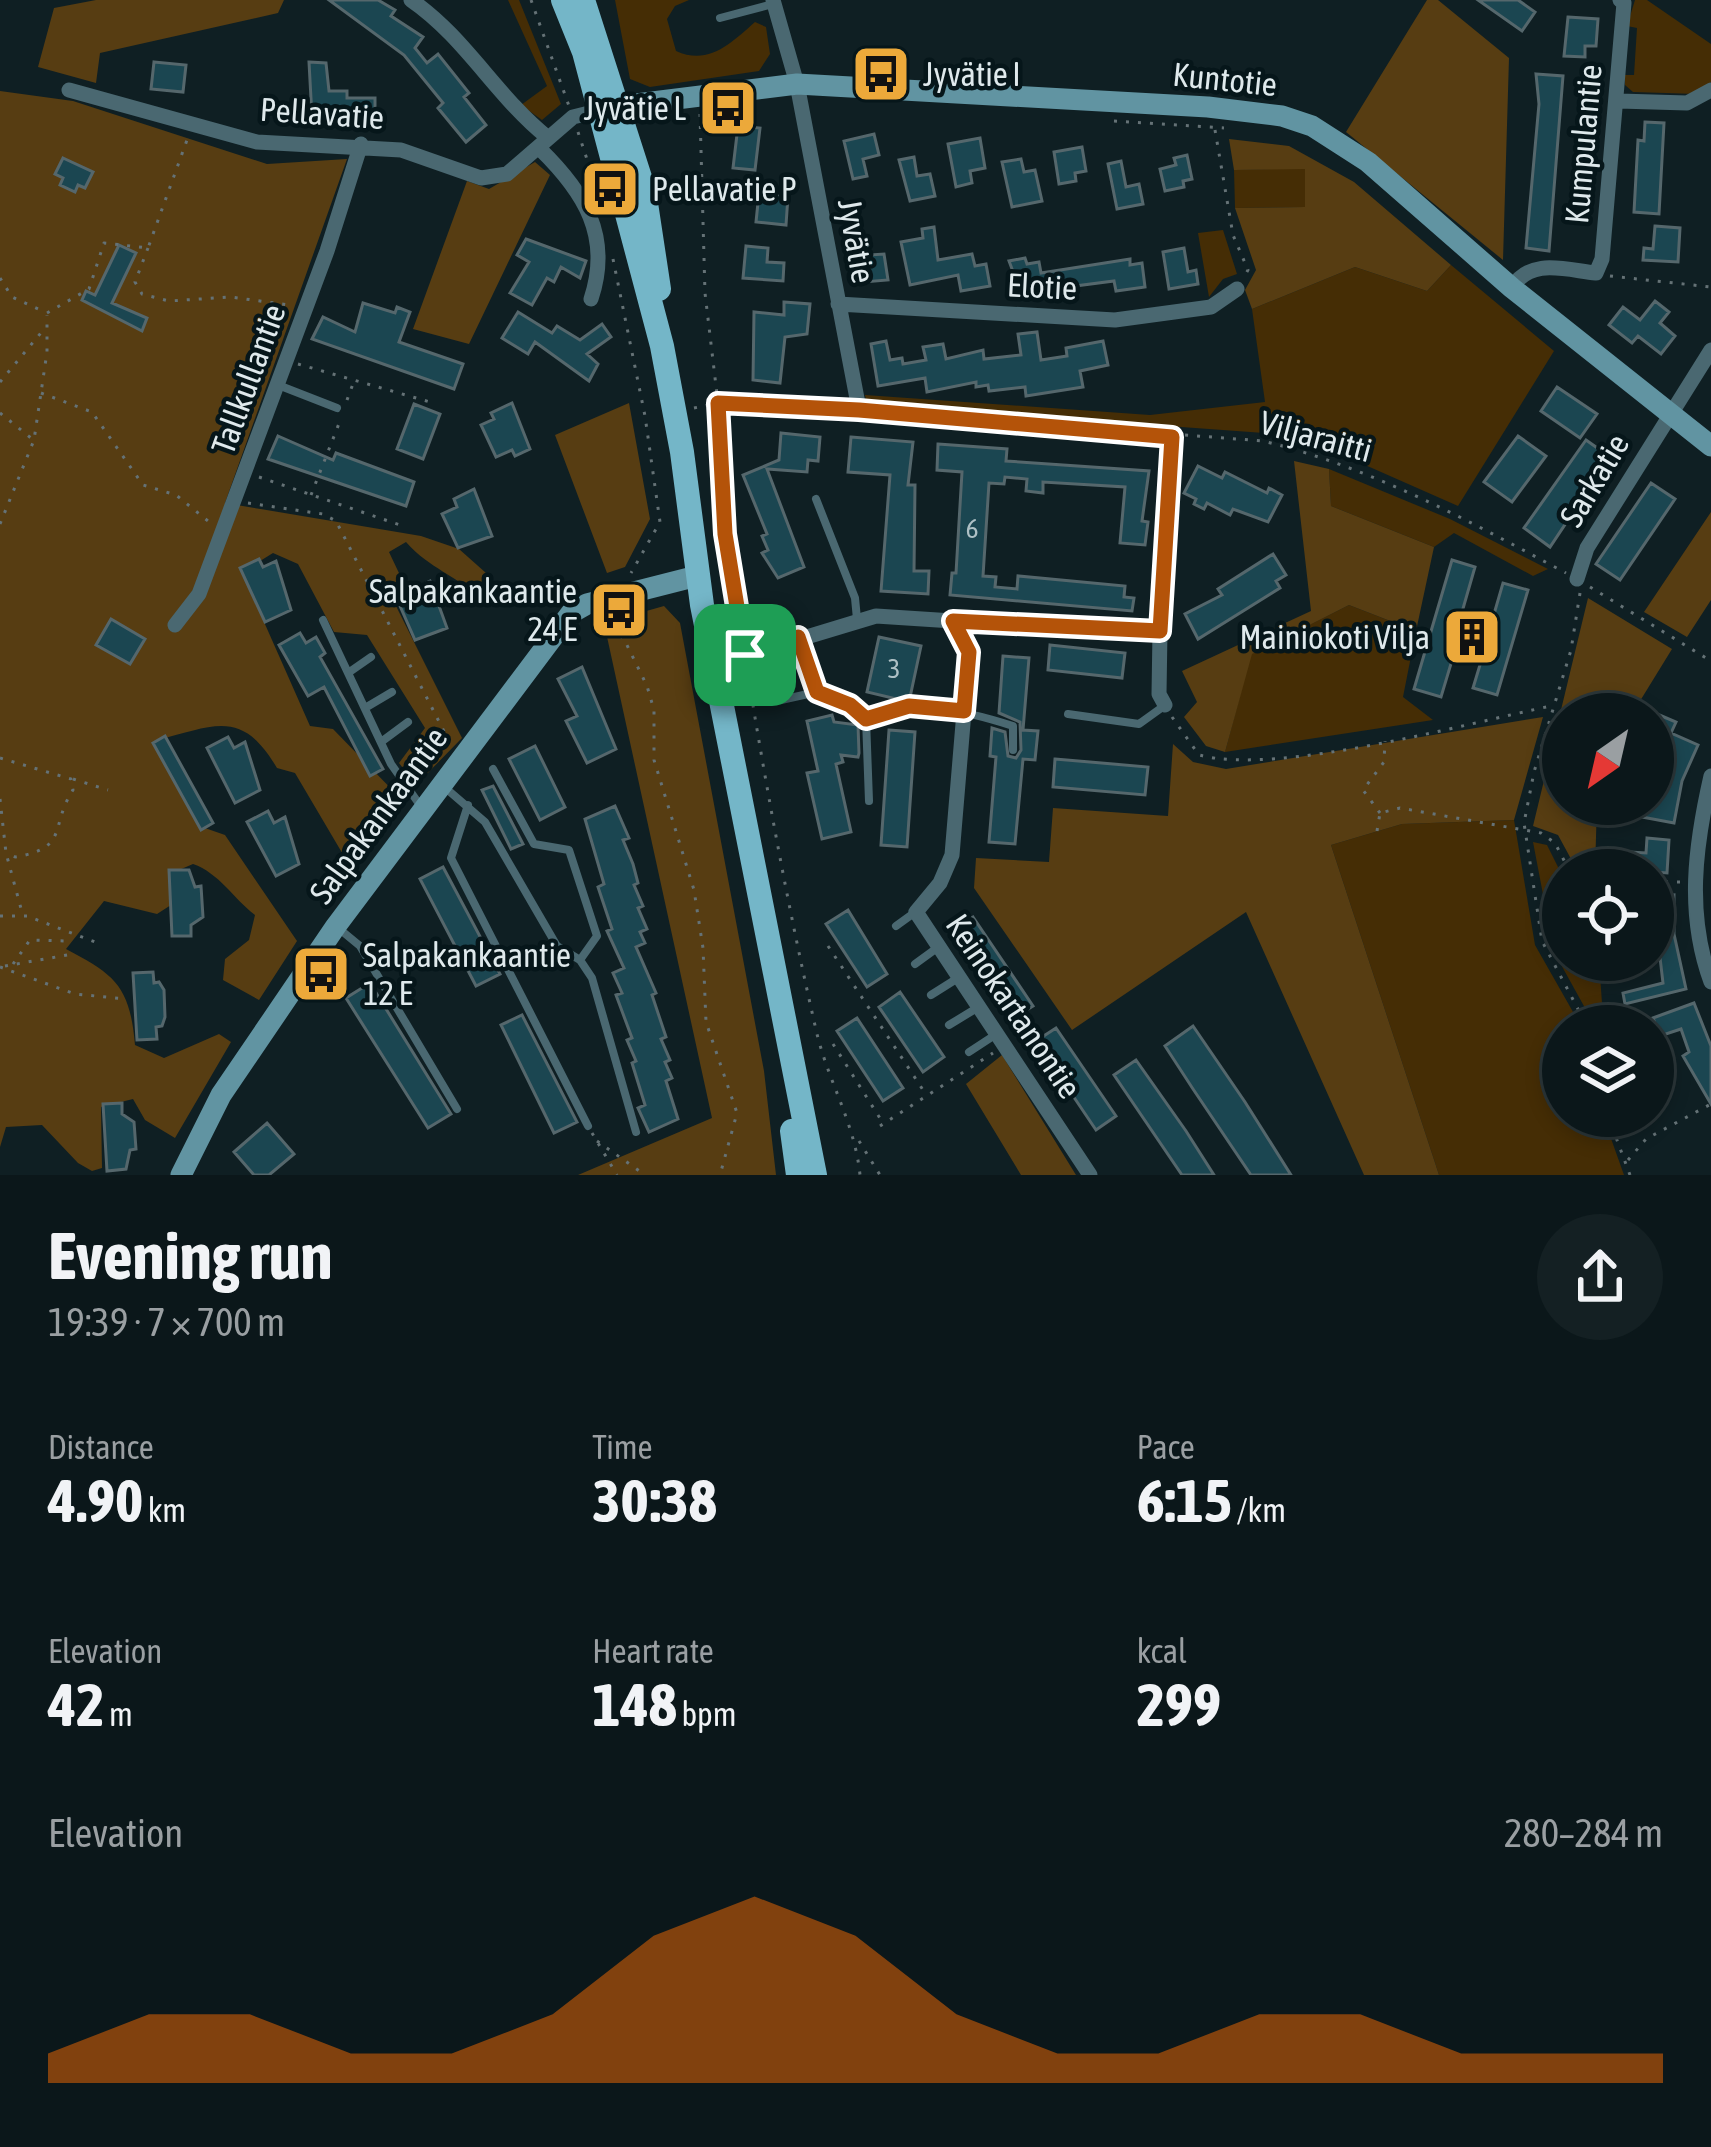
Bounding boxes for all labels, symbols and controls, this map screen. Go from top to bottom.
bus stop icon: Jyvätie I [850,43,912,105]
place label: Jyvätie I [923,55,1021,93]
street label: Kuntotie [1171,55,1279,103]
street label: Kumpulantie [1557,63,1609,225]
bus stop icon: Jyvätie L [697,77,759,139]
place label: Jyvätie L [584,89,686,127]
street label: Pellavatie [259,90,385,136]
bus stop icon: Pellavatie P [579,158,641,220]
place label: Pellavatie P [652,170,797,208]
street label: Jyvätie [831,196,883,286]
street label: Elotie [1006,265,1078,307]
street label: Tallkullantie [203,299,293,459]
street label: Viljaraitti [1256,403,1376,469]
street label: Sarkatie [1552,427,1636,533]
house number: 6 [966,513,978,544]
place label: Salpakankaantie 24 E [369,572,577,648]
bus stop icon: Salpakankaantie 24 E [588,579,650,641]
pin [694,604,796,706]
building icon: Mainiokoti Vilja [1441,606,1503,668]
place label: Mainiokoti Vilja [1239,618,1430,656]
icon: arrive [712,622,778,688]
house number: 3 [888,653,900,684]
north arrow [1542,693,1674,825]
map controls [1542,693,1674,1137]
street label: Salpakankaantie [301,720,455,910]
button: locate [1542,849,1674,981]
street label: Keinokartanontie [939,907,1089,1105]
place label: Salpakankaantie 12 E [363,936,571,1012]
bus stop icon: Salpakankaantie 12 E [290,943,352,1005]
button: layers [1542,1005,1674,1137]
button: share [1537,1214,1663,1340]
text: Evening run [48,1217,333,1293]
text: 19:39 · 7 × 700 m [48,1300,285,1344]
text: Distance [48,1428,154,1466]
text: Time [592,1428,653,1466]
text: Pace [1137,1428,1195,1466]
text: 4.90 [48,1466,143,1535]
text: 30:38 [592,1466,717,1535]
text: 6:15 [1137,1466,1232,1535]
text: km [143,1491,186,1529]
text: /km [1232,1491,1286,1529]
text: Elevation [48,1632,162,1670]
text: Heart rate [592,1632,714,1670]
text: kcal [1137,1632,1187,1670]
text: 42 [48,1670,104,1739]
text: 148 [592,1670,677,1739]
text: 299 [1137,1670,1221,1739]
text: m [104,1695,133,1733]
text: bpm [677,1695,737,1733]
text: Elevation [48,1811,183,1855]
text: 280–284 m [1504,1811,1663,1855]

